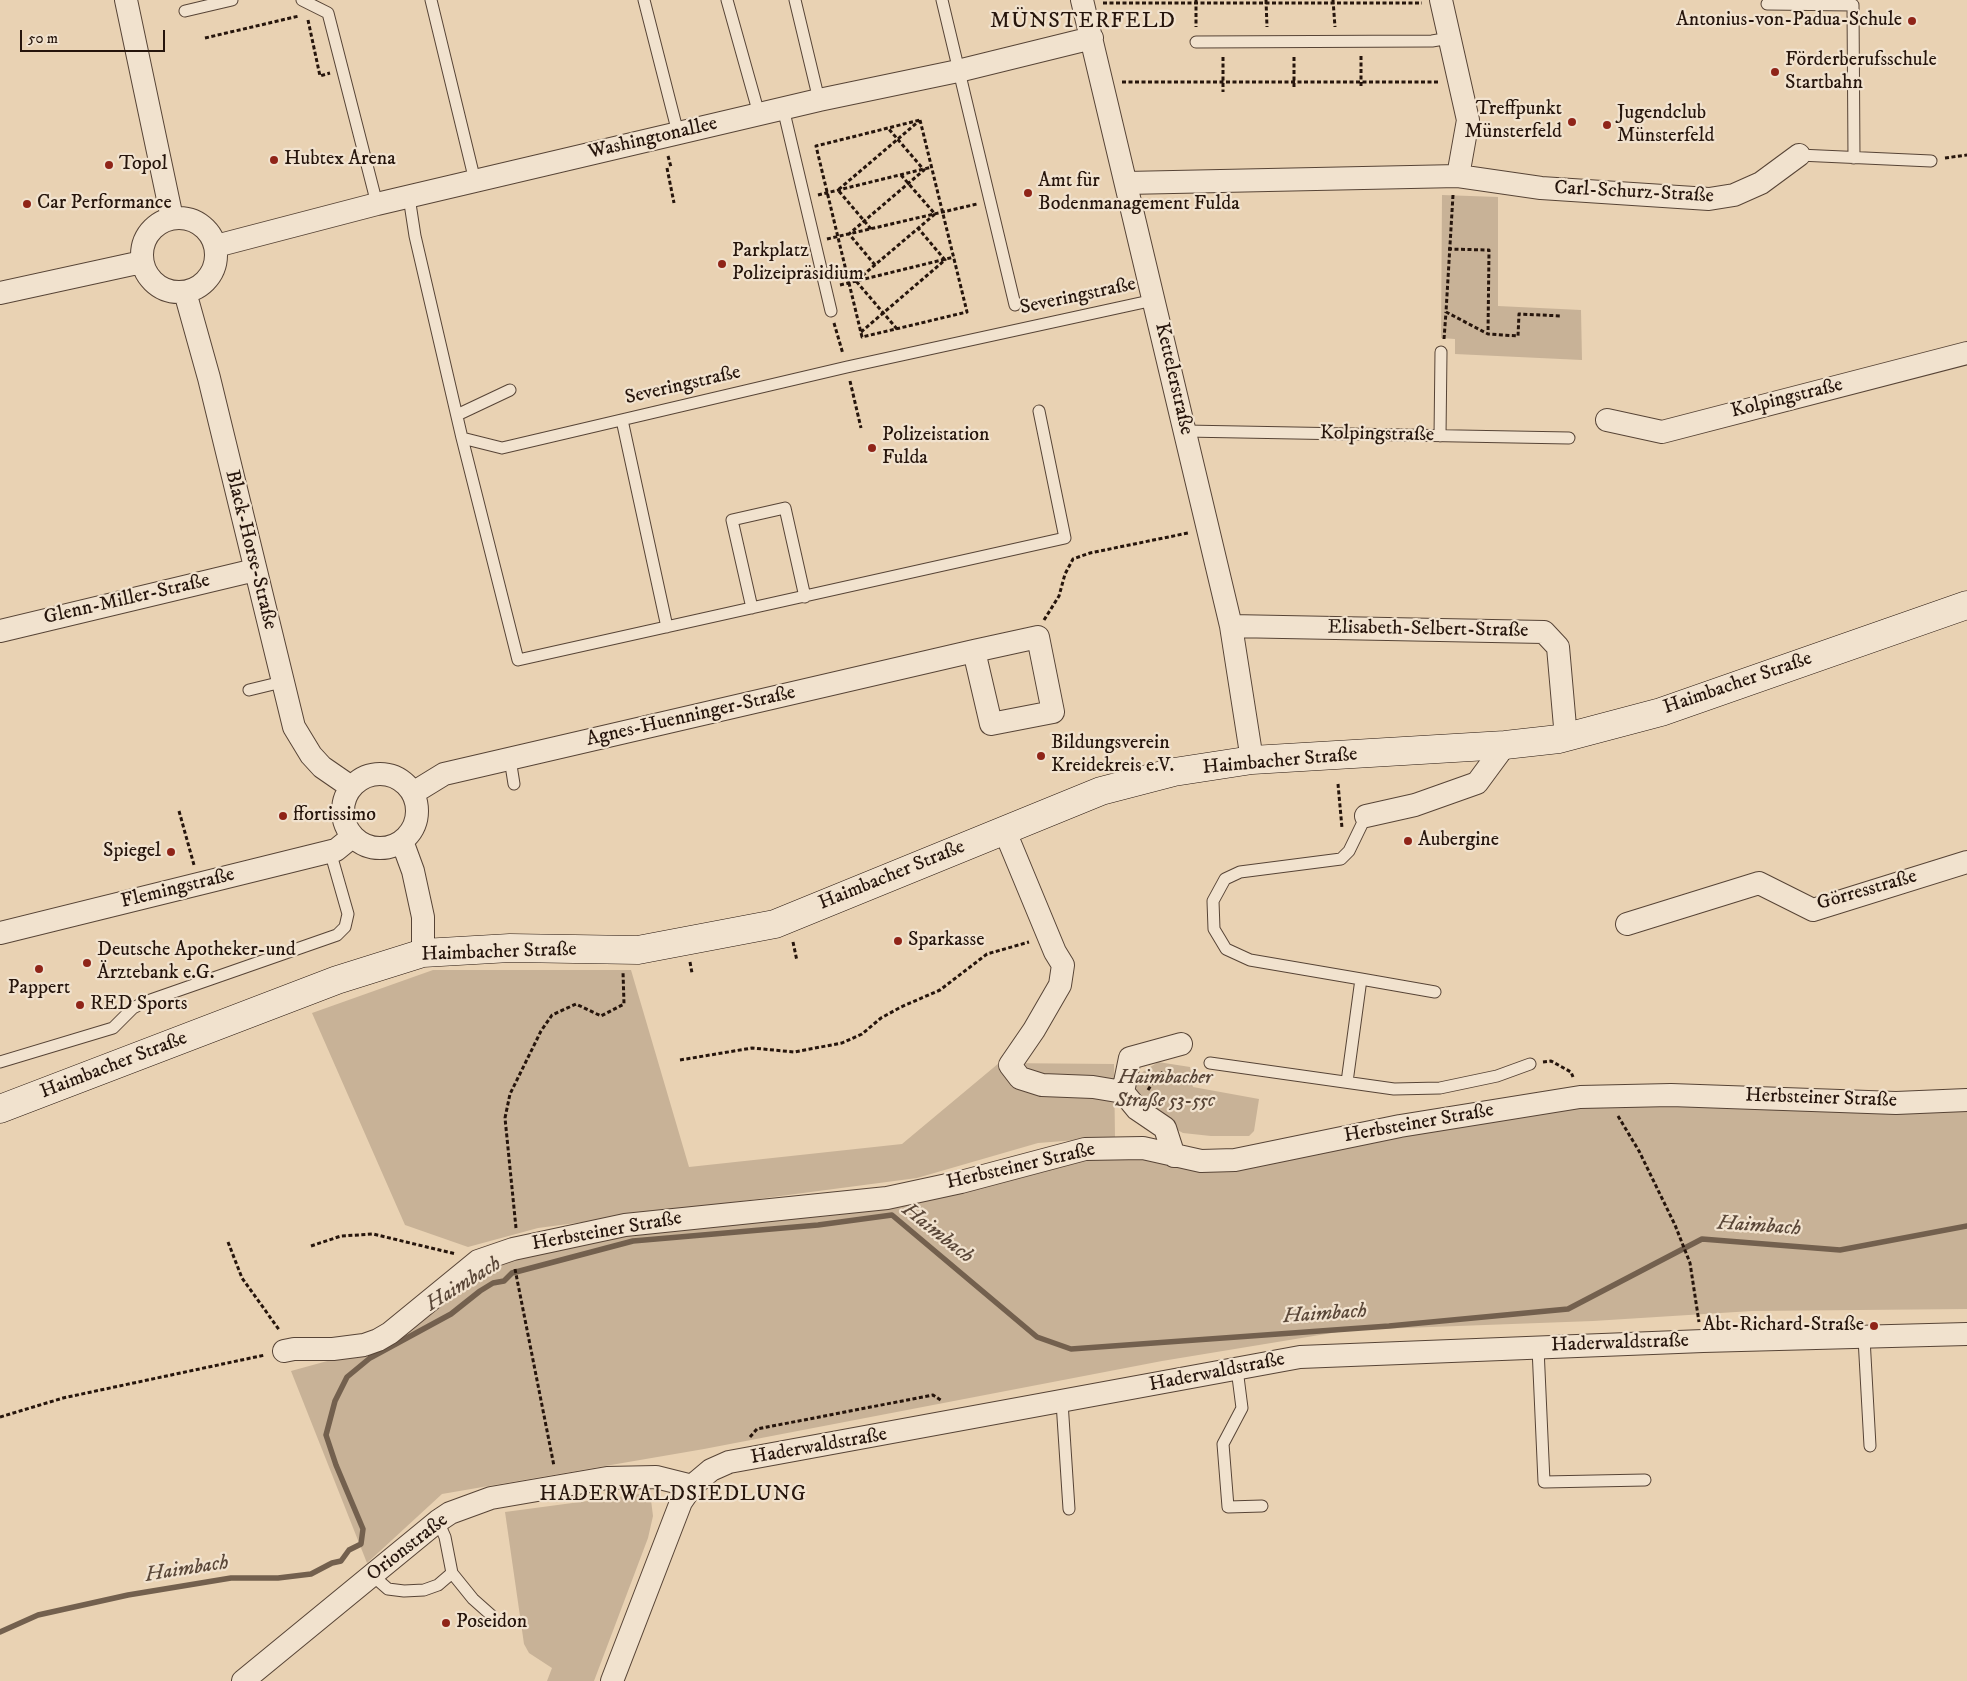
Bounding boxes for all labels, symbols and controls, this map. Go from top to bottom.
district label: MÜNSTERFELD [989,9,1177,35]
place label: Antonius-von-Padua-Schule [1676,9,1902,33]
marker: Antonius-von-Padua-Schule [1906,15,1918,27]
scale bar [22,20,168,52]
text: 50 m [28,29,58,48]
place label: Förderberufsschule Startbahn [1785,49,1937,96]
marker: Förderberufsschule Startbahn [1769,66,1781,78]
place label: Treffpunkt Münsterfeld [1464,98,1562,145]
place label: Jugendclub Münsterfeld [1617,102,1715,149]
street label: Washingtonallee [586,112,720,166]
marker: Treffpunkt Münsterfeld [1566,116,1578,128]
marker: Jugendclub Münsterfeld [1601,119,1613,131]
place label: Hubtex Arena [284,148,396,172]
place label: Topol [119,153,167,177]
marker: Hubtex Arena [268,154,280,166]
marker: Topol [103,159,115,171]
place label: Amt für Bodenmanagement Fulda [1038,170,1240,217]
street label: Carl-Schurz-Straße [1554,177,1714,209]
marker: Amt für Bodenmanagement Fulda [1022,187,1034,199]
place label: Car Performance [37,192,172,216]
marker: Car Performance [21,198,33,210]
place label: Parkplatz Polizeipräsidium [732,240,864,287]
marker: Parkplatz Polizeipräsidium [716,258,728,270]
street label: Severingstraße [1018,273,1138,321]
street label: Kettelerstraße [1148,321,1198,437]
street label: Severingstraße [623,361,743,411]
street label: Kolpingstraße [1729,374,1845,424]
street label: Kolpingstraße [1320,422,1434,448]
place label: Polizeistation Fulda [882,424,989,471]
marker: Polizeistation Fulda [866,442,878,454]
street label: Black-Horse-Straße [219,468,281,632]
street label: Glenn-Miller-Straße [42,569,212,631]
street label: Elisabeth-Selbert-Straße [1327,616,1529,644]
street label: Haimbacher Straße [1661,647,1815,721]
street label: Agnes-Huenninger-Straße [584,681,798,753]
place label: Bildungsverein Kreidekreis e.V. [1051,732,1174,779]
street label: Haimbacher Straße [1201,743,1359,781]
marker: Bildungsverein Kreidekreis e.V. [1035,750,1047,762]
place label: ffortissimo [293,804,376,828]
marker: ffortissimo [277,810,289,822]
place label: Aubergine [1418,829,1499,853]
marker: Aubergine [1402,835,1414,847]
street label: Haimbacher Straße [815,836,969,916]
place label: Spiegel [103,840,161,864]
marker: Spiegel [165,846,177,858]
street label: Flemingstraße [119,863,237,915]
street label: Görresstraße [1814,865,1920,917]
place label: Sparkasse [908,929,984,953]
marker: Sparkasse [892,935,904,947]
street label: Haimbacher Straße [421,938,577,968]
place label: Deutsche Apotheker-und Ärztebank e.G. [97,939,296,986]
marker: Deutsche Apotheker-und Ärztebank e.G. [81,957,93,969]
marker: Pappert [33,963,45,975]
place label: Pappert [8,977,70,1001]
place label: RED Sports [90,993,187,1017]
marker: RED Sports [74,999,86,1011]
street label: Haimbacher Straße [37,1027,191,1105]
park label: Haimbacher Straße 53-55c [1115,1067,1215,1114]
street label: Herbsteiner Straße [1745,1084,1897,1114]
street label: Herbsteiner Straße [1342,1099,1496,1149]
street label: Herbsteiner Straße [944,1138,1098,1196]
water label: Haimbach [896,1198,978,1270]
street label: Herbsteiner Straße [530,1207,684,1257]
water label: Haimbach [1716,1211,1802,1243]
water label: Haimbach [422,1252,506,1318]
water label: Haimbach [1282,1299,1368,1331]
place label: Abt-Richard-Straße [1703,1314,1864,1338]
marker: Abt-Richard-Straße [1868,1320,1880,1332]
street label: Haderwaldstraße [1551,1330,1689,1358]
street label: Haderwaldstraße [1147,1348,1287,1398]
street label: Haderwaldstraße [749,1423,889,1471]
district label: HADERWALDSIEDLUNG [537,1483,809,1509]
street label: Orionstraße [363,1509,453,1587]
water label: Haimbach [143,1551,231,1589]
place label: Poseidon [456,1611,527,1635]
marker: Poseidon [440,1617,452,1629]

